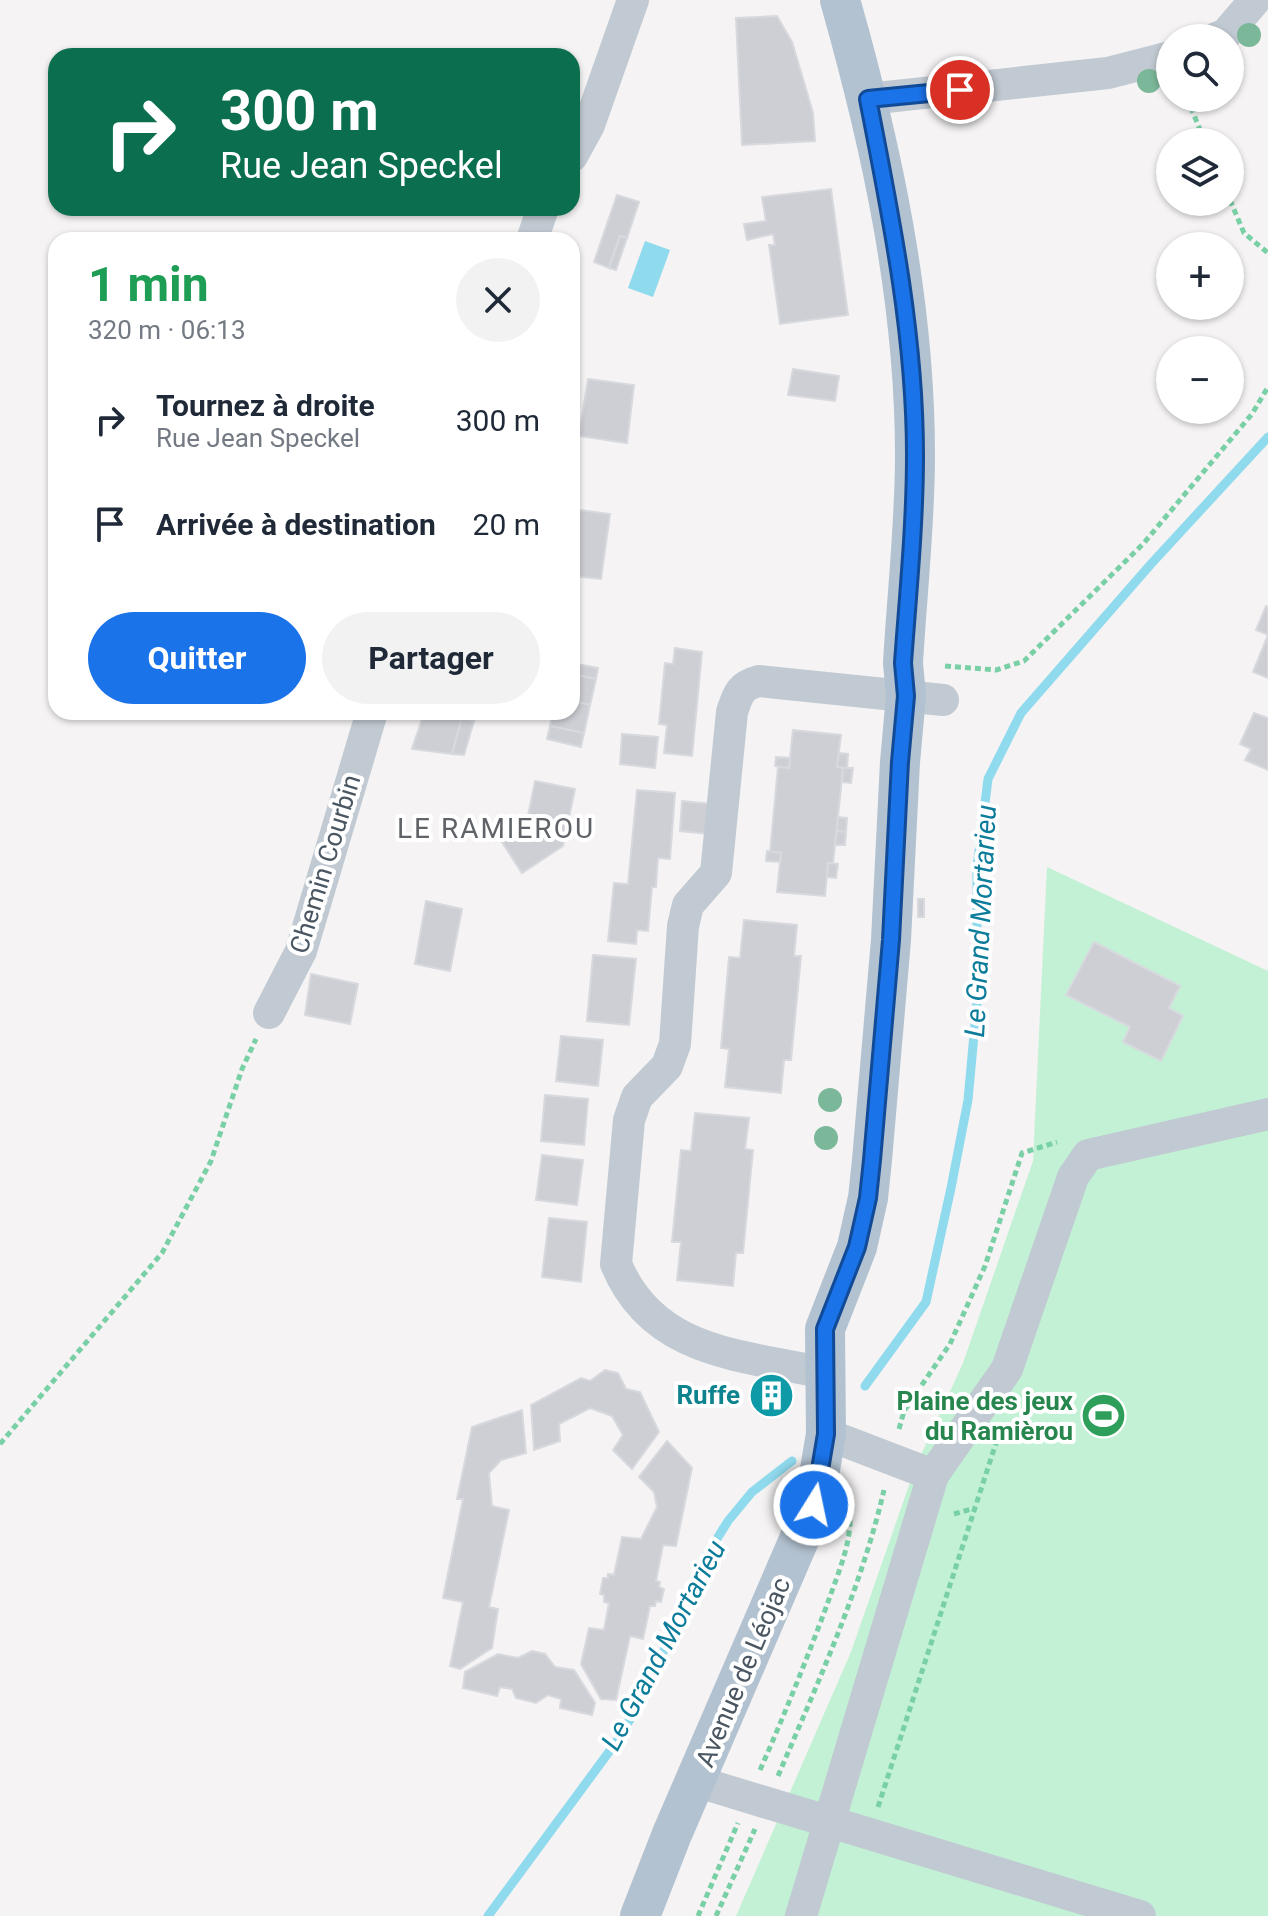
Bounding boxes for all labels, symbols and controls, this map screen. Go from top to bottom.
map controls [1156,24,1244,424]
button: search [1156,24,1244,112]
pin [926,56,994,124]
icon: arrive [938,68,982,112]
text: 300 m [220,78,379,144]
icon: right [88,80,192,184]
button: layers [1156,128,1244,216]
text: Rue Jean Speckel [220,145,503,187]
button: + [1156,232,1244,320]
text: 1 min [88,256,209,313]
button: close [456,258,540,342]
text: 320 m · 06:13 [88,315,246,345]
button: − [1156,336,1244,424]
text: Tournez à droite [156,388,375,423]
icon: right [88,398,132,442]
text: 300 m [456,403,540,438]
text: Rue Jean Speckel [156,423,360,453]
icon: arrive [88,502,132,546]
text: Arrivée à destination [156,507,436,542]
text: 20 m [473,507,540,542]
button: Quitter [88,612,306,704]
button: Partager [322,612,540,704]
street label: Chemin Courbin [284,771,366,957]
water label: Le Grand Mortarieu [958,804,1003,1038]
district label: LE RAMIEROU [397,812,595,845]
building icon: Ruffe [747,1371,795,1419]
place label: Ruffe [676,1380,740,1410]
place label: Plaine des jeux du Ramièrou [896,1386,1074,1446]
sports icon: Plaine des jeux du Ramièrou [1080,1392,1128,1440]
position arrow [772,1463,856,1547]
water label: Le Grand Mortarieu [594,1535,733,1756]
street label: Avenue de Léojac [690,1573,796,1771]

